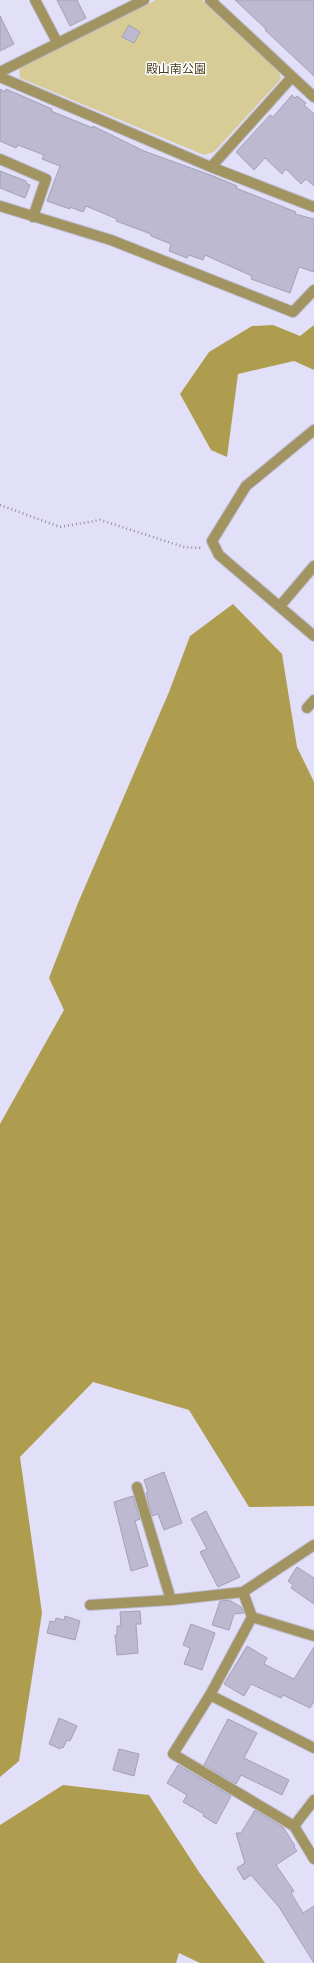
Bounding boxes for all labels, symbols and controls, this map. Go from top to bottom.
park label: 殿山南公園 [146,62,206,76]

